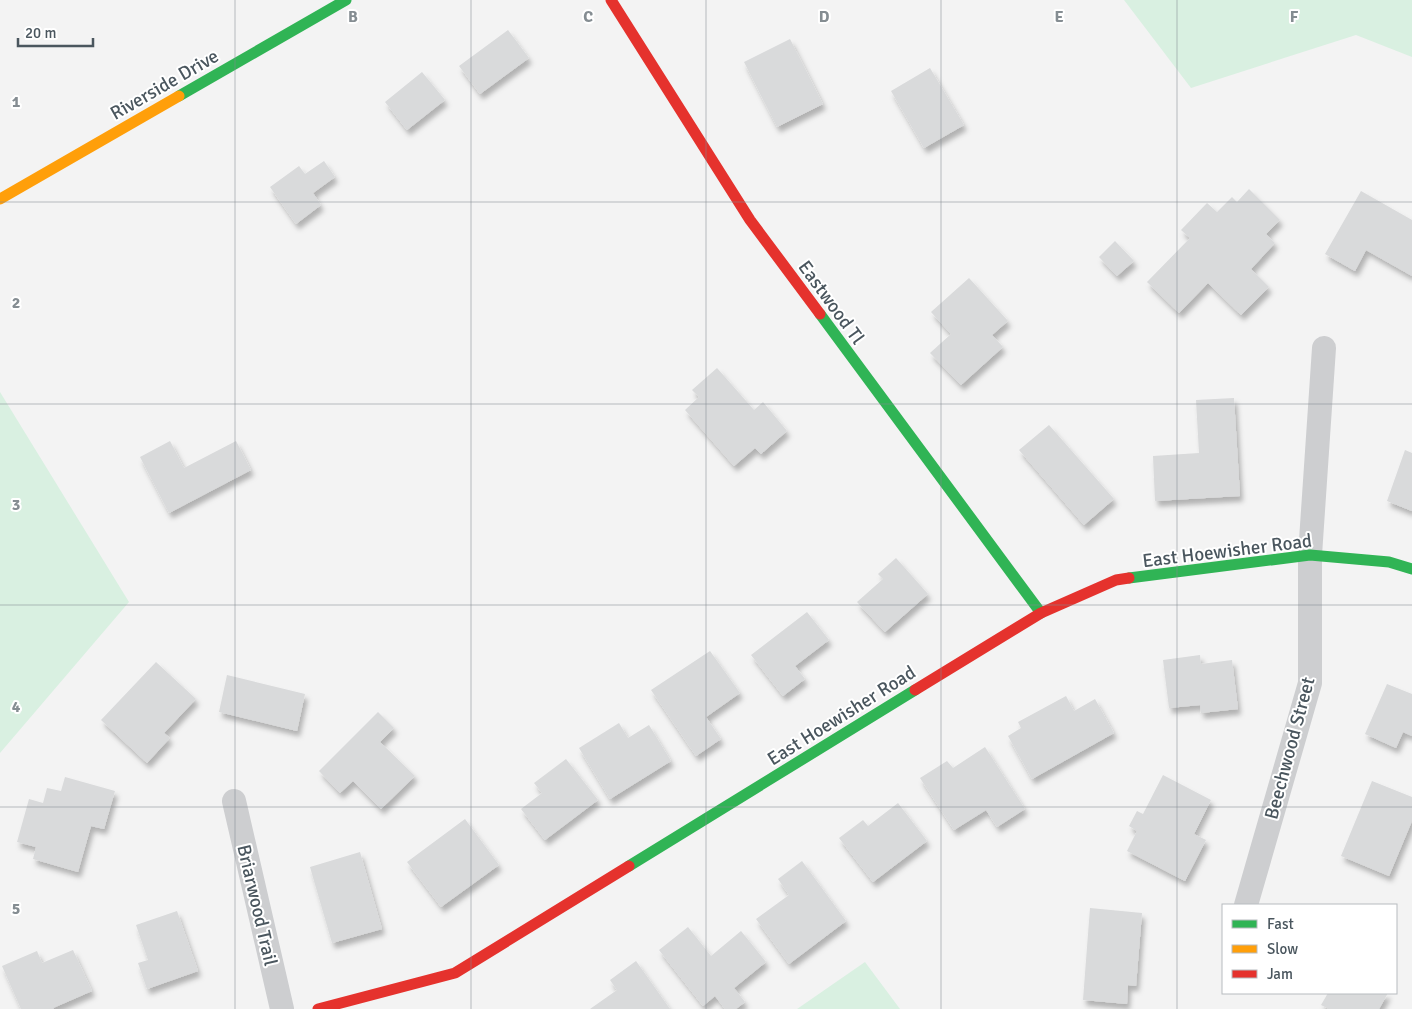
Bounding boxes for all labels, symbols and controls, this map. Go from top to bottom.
text: B [348,7,358,27]
text: C [583,7,593,27]
text: D [819,7,830,27]
text: E [1054,7,1064,27]
text: F [1290,7,1299,27]
scale bar [18,15,92,47]
text: 20 m [25,24,56,42]
street label: Riverside Drive [106,44,223,126]
text: 1 [12,92,21,112]
street label: Eastwood Tl [793,256,870,349]
text: 2 [12,293,20,313]
text: 3 [12,495,20,515]
street label: East Hoewisher Road [1141,529,1313,573]
street label: East Hoewisher Road [763,660,920,771]
street label: Beechwood Street [1259,674,1321,822]
text: 4 [12,697,21,717]
street label: Briarwood Trail [231,842,283,968]
text: 5 [12,899,20,919]
legend [1222,904,1397,994]
text: Fast [1267,915,1294,933]
text: Slow [1267,940,1298,958]
text: Jam [1267,965,1293,983]

